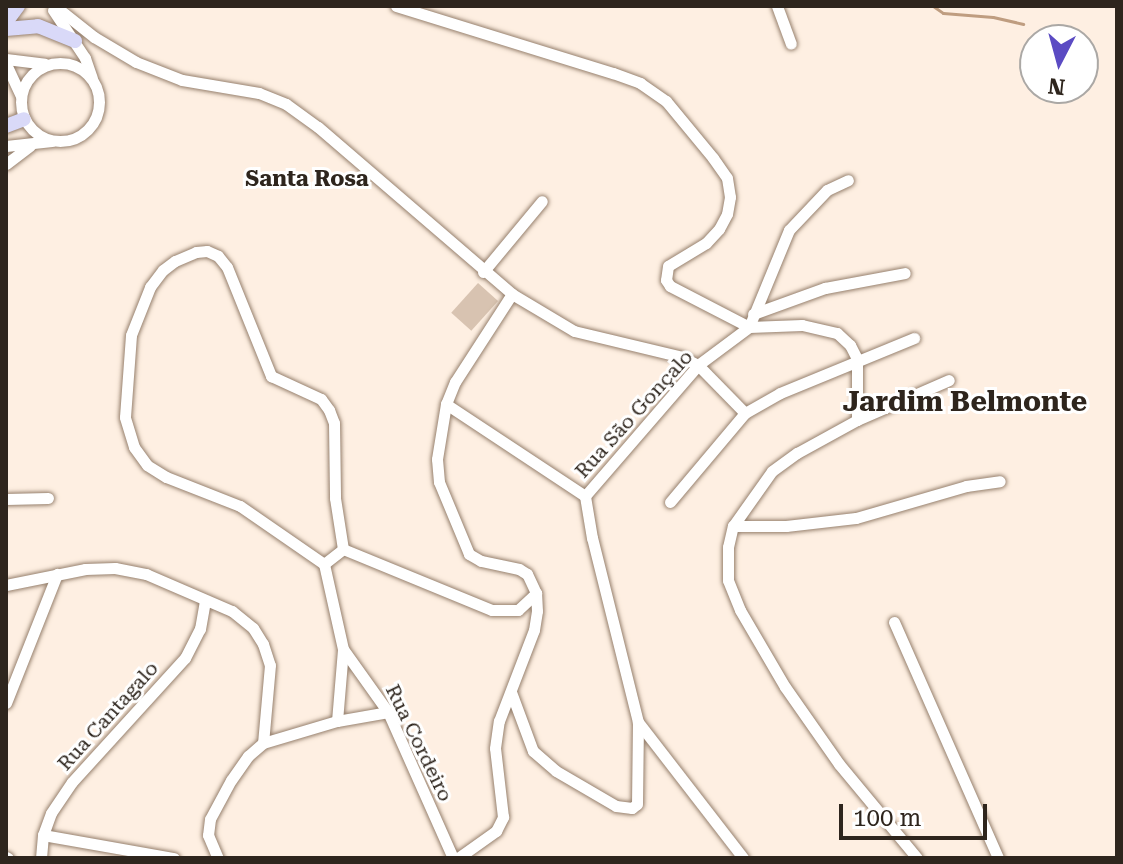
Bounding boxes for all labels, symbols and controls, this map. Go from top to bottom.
north arrow [1019,24,1099,104]
text: N [1047,73,1066,100]
district label: Santa Rosa [245,166,369,192]
street label: Rua São Gonçalo [570,345,698,483]
district label: Jardim Belmonte [843,385,1087,419]
street label: Rua Cantagalo [53,657,163,775]
street label: Rua Cordeiro [380,681,458,805]
scale bar [843,788,991,838]
text: 100 m [853,804,921,832]

